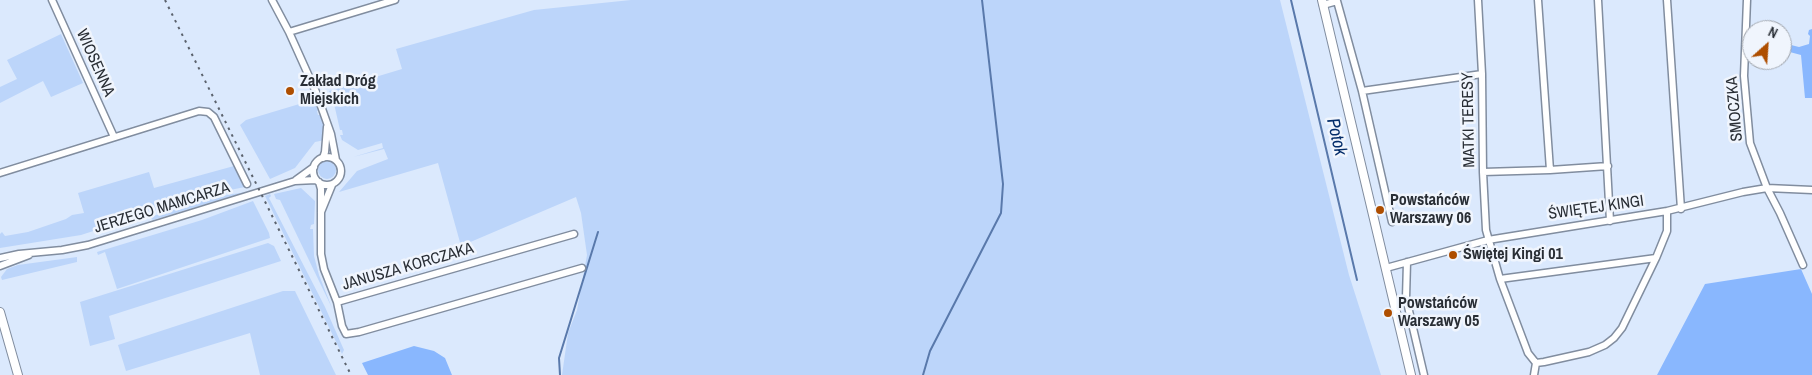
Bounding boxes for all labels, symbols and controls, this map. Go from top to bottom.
north arrow [1742,20,1792,70]
text: N [1765,23,1781,42]
street label: WIOSENNA [72,26,118,100]
place label: Zakład Dróg Miejskich [300,72,376,110]
street label: MATKI TERESY [1459,72,1479,168]
street label: SMOCZKA [1723,76,1747,142]
marker: Zakład Dróg Miejskich [284,85,296,97]
water label: Potok [1321,116,1351,158]
street label: JERZEGO MAMCARZA [92,178,232,238]
place label: Powstańców Warszawy 06 [1390,191,1471,229]
street label: ŚWIĘTEJ KINGI [1547,192,1645,224]
marker: Powstańców Warszawy 06 [1374,204,1386,216]
street label: JANUSZA KORCZAKA [340,239,476,295]
place label: Świętej Kingi 01 [1463,245,1563,265]
marker: Świętej Kingi 01 [1447,249,1459,261]
place label: Powstańców Warszawy 05 [1398,294,1479,332]
marker: Powstańców Warszawy 05 [1382,307,1394,319]

